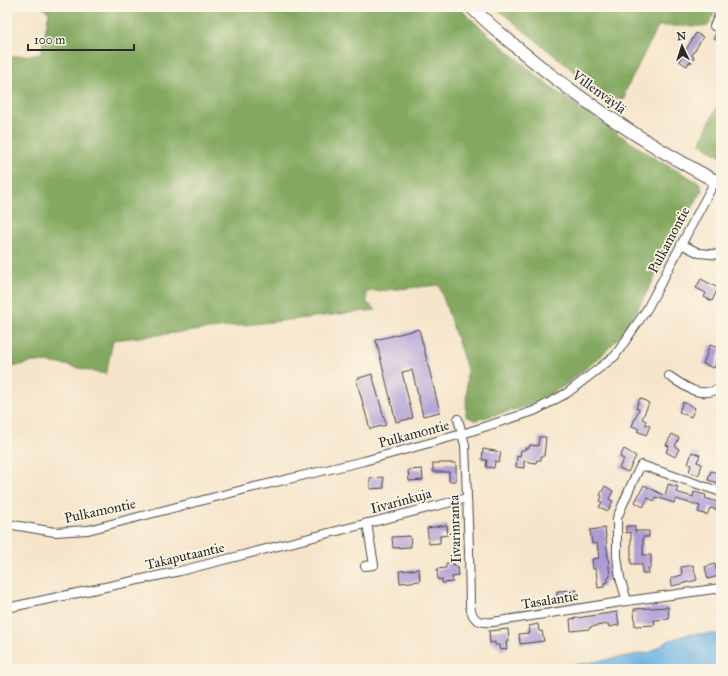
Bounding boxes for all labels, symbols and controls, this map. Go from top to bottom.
scale bar [28,26,134,52]
north arrow [662,26,702,66]
text: N [676,30,687,43]
text: 100 m [34,33,65,47]
street label: Villenväylä [568,66,630,117]
street label: Pulkamontie [644,204,694,276]
street label: Pulkamontie [377,416,451,452]
street label: Iivarinkuja [369,485,433,517]
street label: Iivarinranta [445,494,465,564]
street label: Pulkamontie [63,495,137,527]
street label: Takaputaantie [144,539,226,573]
street label: Tasalantie [520,587,580,613]

